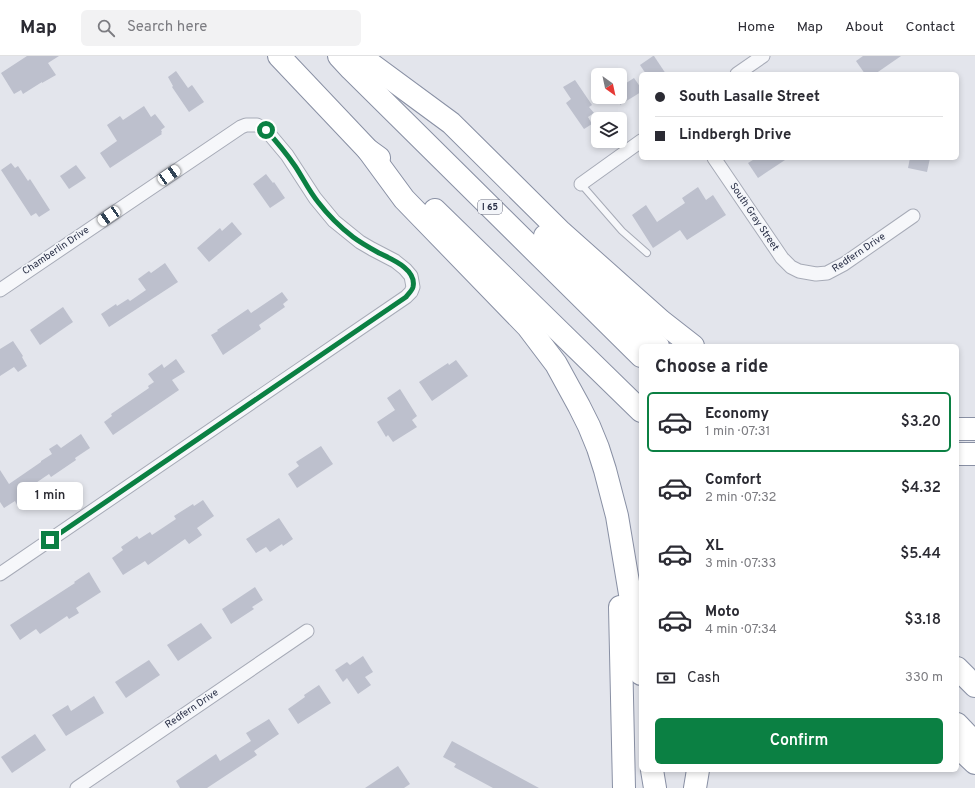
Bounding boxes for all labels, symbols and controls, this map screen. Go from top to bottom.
search box [81,10,361,46]
text: Map [20,16,57,40]
icon: search [95,17,117,39]
text: Search here [127,18,207,37]
text: Home [738,19,775,36]
text: Map [797,19,823,36]
text: About [845,19,884,36]
text: Contact [906,19,955,36]
north arrow [591,68,627,104]
map controls [591,68,627,148]
text: South Lasalle Street [679,88,820,107]
button: layers [591,112,627,148]
route start [257,121,275,139]
text: Lindbergh Drive [679,126,791,145]
car [156,163,182,187]
street label: South Gray Street [726,180,782,254]
road number: I 65 [478,200,502,214]
car [96,204,122,228]
street label: Chamberlin Drive [20,224,92,278]
street label: Redfern Drive [830,230,888,276]
text: Choose a ride [655,356,768,379]
icon: car [657,404,693,440]
text: Economy [705,405,769,424]
text: $3.20 [901,413,941,432]
text: 1 min · 07:31 [705,424,770,440]
icon: car [657,470,693,506]
text: Comfort [705,471,762,490]
text: $4.32 [901,479,941,498]
callout: 1 min [17,482,83,510]
text: 1 min [35,488,65,504]
text: 2 min · 07:32 [705,490,776,506]
route end [41,531,59,549]
icon: car [657,536,693,572]
text: XL [705,537,723,556]
text: $5.44 [900,545,941,564]
text: 3 min · 07:33 [705,556,776,572]
icon: car [657,602,693,638]
text: Moto [705,603,740,622]
text: $3.18 [905,611,941,630]
text: 4 min · 07:34 [705,622,777,638]
icon: cash [655,667,677,689]
text: Cash [687,669,720,688]
text: 330 m [905,670,943,686]
street label: Redfern Drive [163,686,221,732]
button: Confirm [655,718,943,764]

